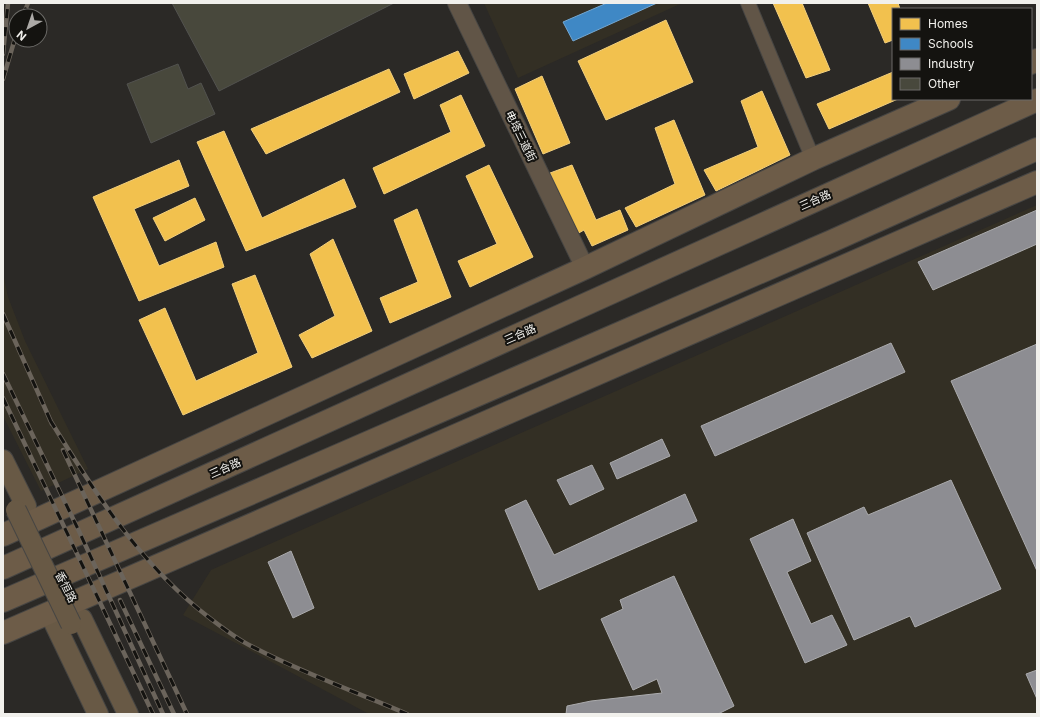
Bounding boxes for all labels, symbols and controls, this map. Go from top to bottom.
north arrow [8,8,48,48]
legend [892,8,1032,100]
text: Homes [928,16,968,31]
text: N [14,28,29,44]
text: Schools [928,36,973,51]
text: Industry [928,56,975,71]
text: Other [928,76,960,91]
street label: 电塔三道街 [503,108,539,164]
street label: 三合路 [797,187,833,213]
street label: 三合路 [502,321,538,347]
street label: 三合路 [207,455,243,481]
street label: 香恒路 [52,569,80,605]

